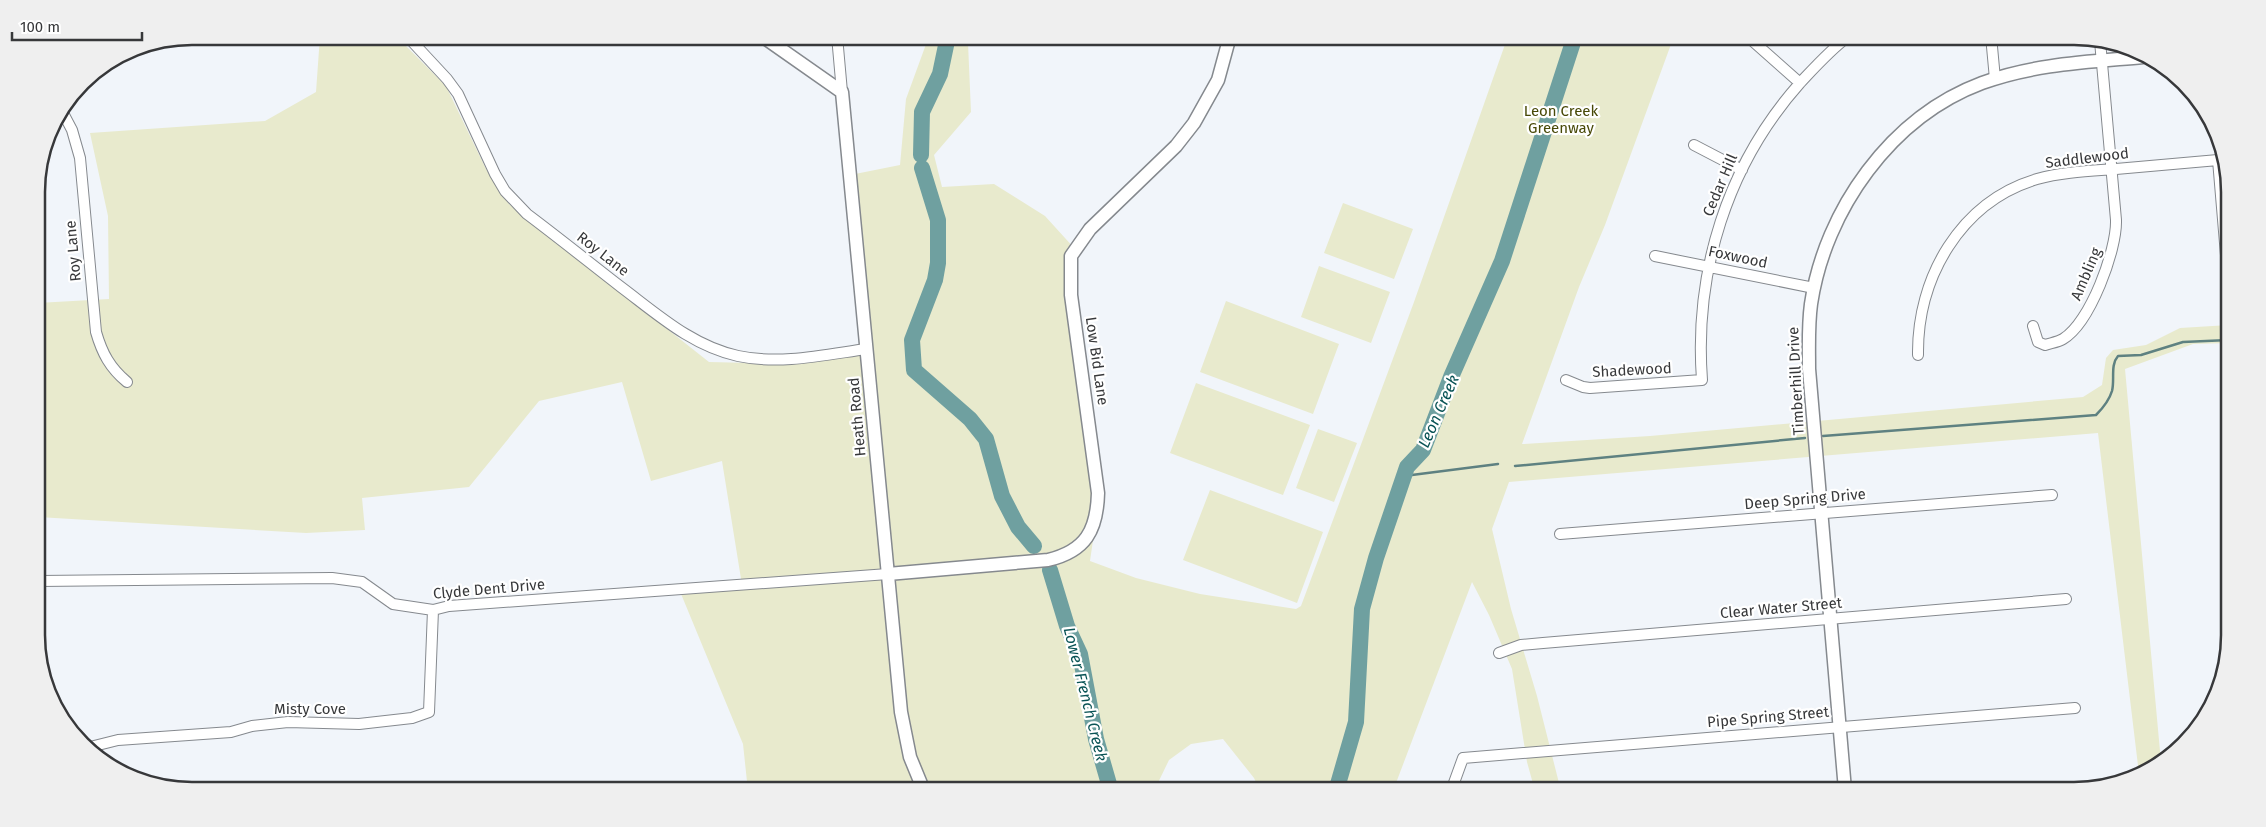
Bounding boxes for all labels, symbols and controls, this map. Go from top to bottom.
scale bar [12,10,142,42]
text: 100 m [20,18,60,36]
park label: Leon Creek Greenway [1524,102,1598,137]
street label: Saddlewood [2044,144,2130,172]
street label: Cedar Hill [1699,150,1741,219]
street label: Roy Lane [61,220,85,282]
street label: Roy Lane [573,228,633,280]
street label: Foxwood [1707,242,1769,272]
street label: Ambling [2067,245,2105,303]
street label: Low Bid Lane [1082,316,1112,406]
street label: Timberhill Drive [1784,326,1808,436]
street label: Shadewood [1592,359,1672,381]
water label: Leon Creek [1414,372,1463,451]
street label: Heath Road [845,377,869,457]
street label: Deep Spring Drive [1744,485,1866,513]
street label: Clyde Dent Drive [432,575,546,603]
street label: Clear Water Street [1719,594,1843,622]
water label: Lower French Creek [1060,625,1111,763]
street label: Misty Cove [274,700,346,718]
street label: Pipe Spring Street [1706,703,1830,731]

